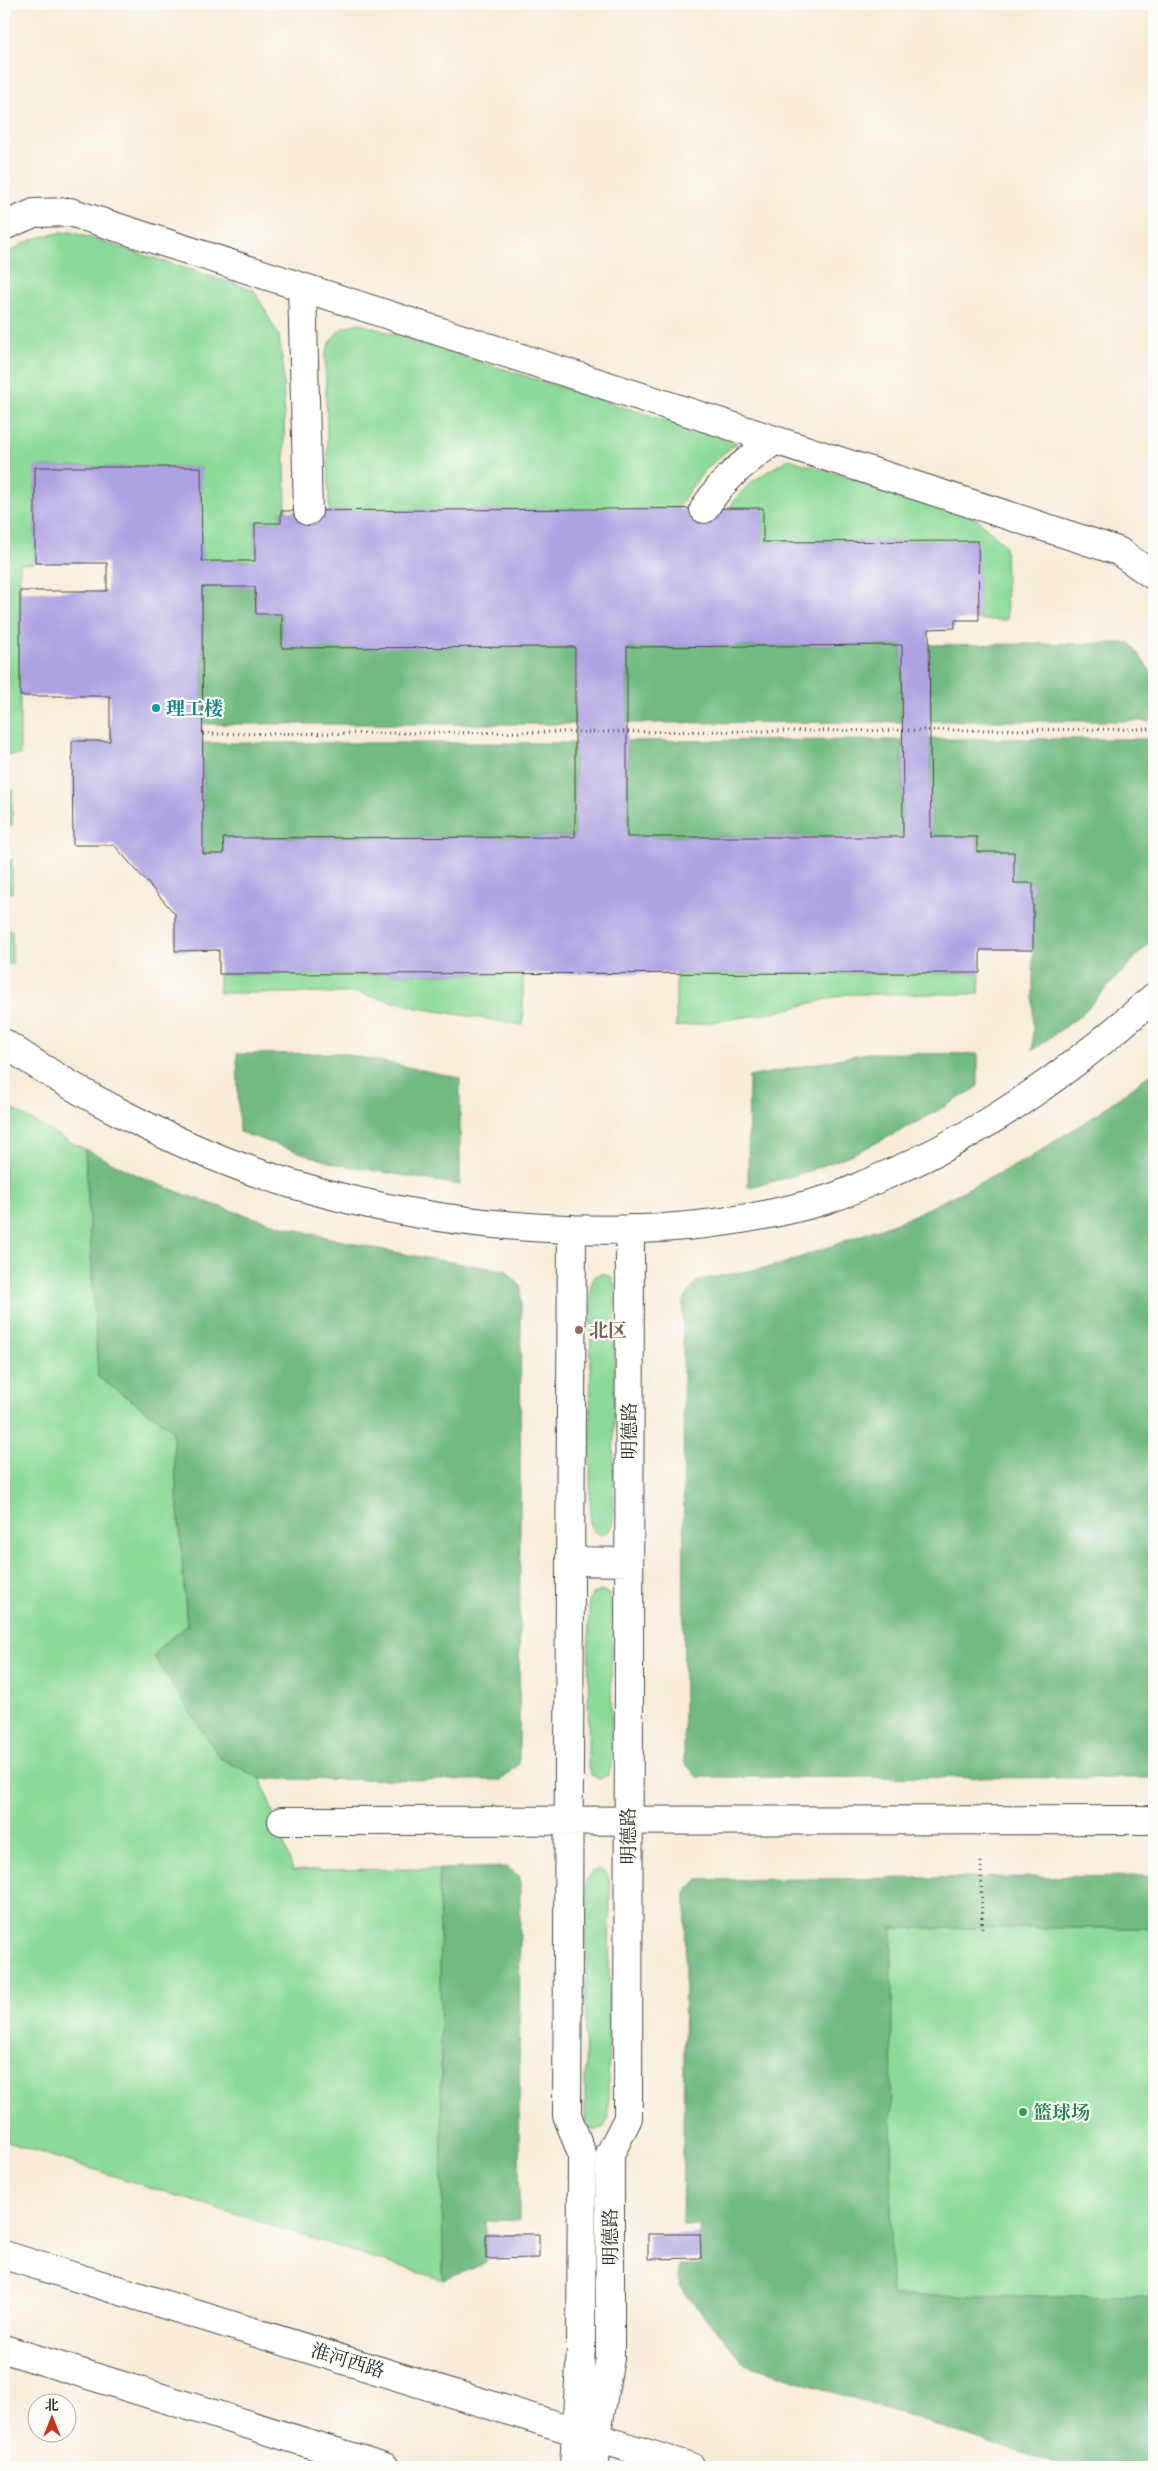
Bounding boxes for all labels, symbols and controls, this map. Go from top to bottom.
place label: 理工楼 [166,698,223,722]
marker: 理工楼 [150,702,162,714]
place label: 北区 [589,1320,627,1344]
marker: 北区 [573,1324,585,1336]
street label: 明德路 [619,1402,643,1460]
street label: 明德路 [618,1807,642,1865]
place label: 篮球场 [1033,2102,1090,2126]
marker: 篮球场 [1017,2106,1029,2118]
street label: 明德路 [600,2208,624,2266]
street label: 淮河西路 [308,2339,387,2385]
north arrow [28,2394,78,2444]
text: 北 [45,2397,59,2415]

